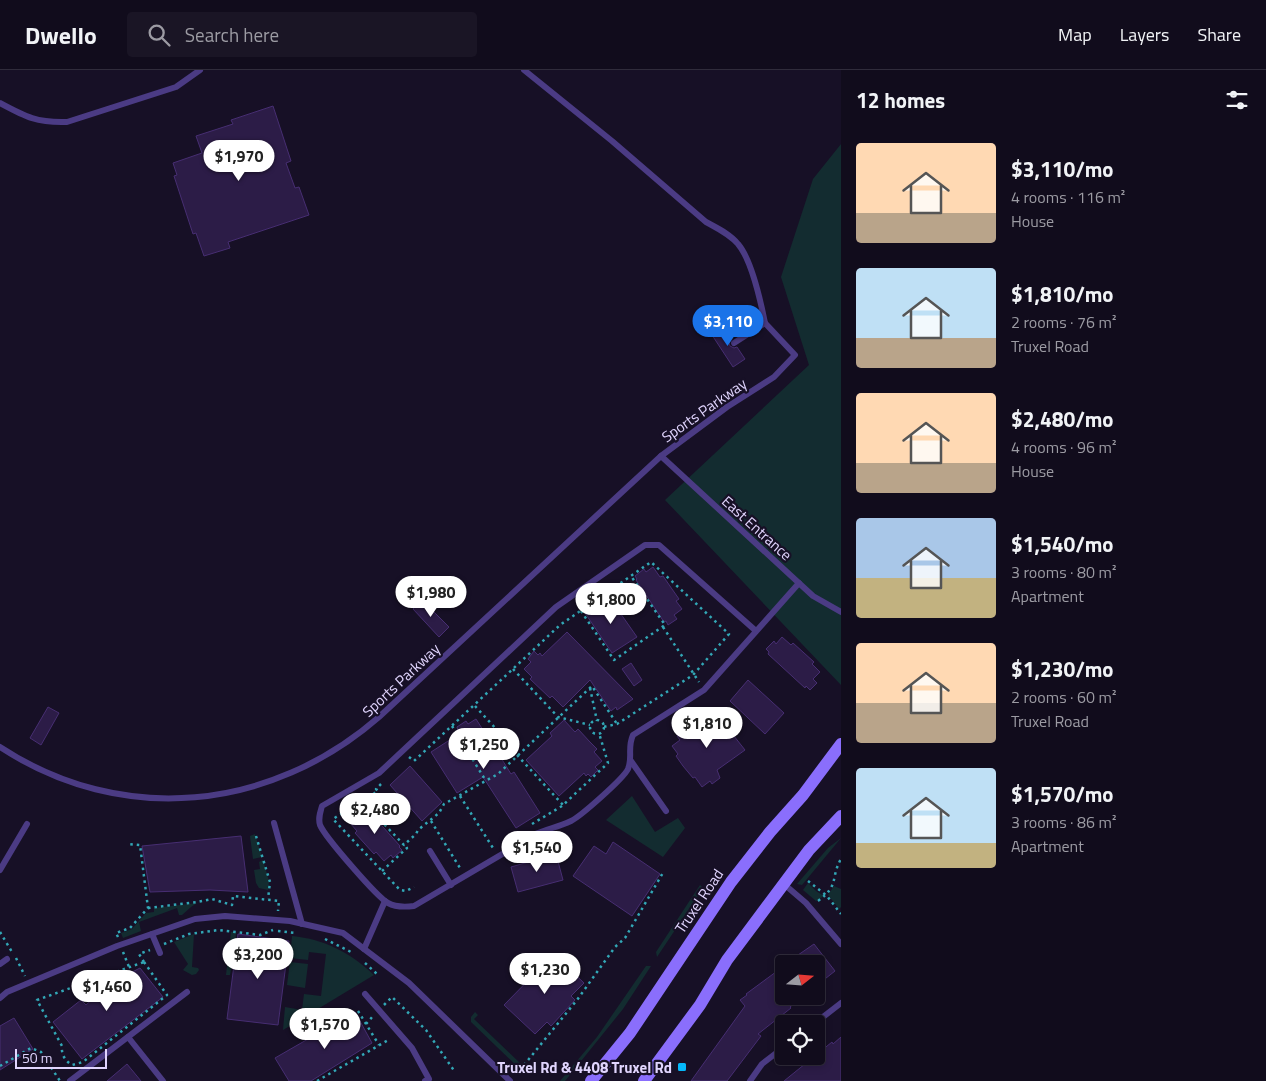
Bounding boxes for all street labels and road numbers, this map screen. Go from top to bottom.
street label: Sports Parkway [657,372,751,448]
street label: East Entrance [717,490,797,566]
street label: Sports Parkway [357,638,445,722]
street label: Truxel Road [669,864,729,938]

